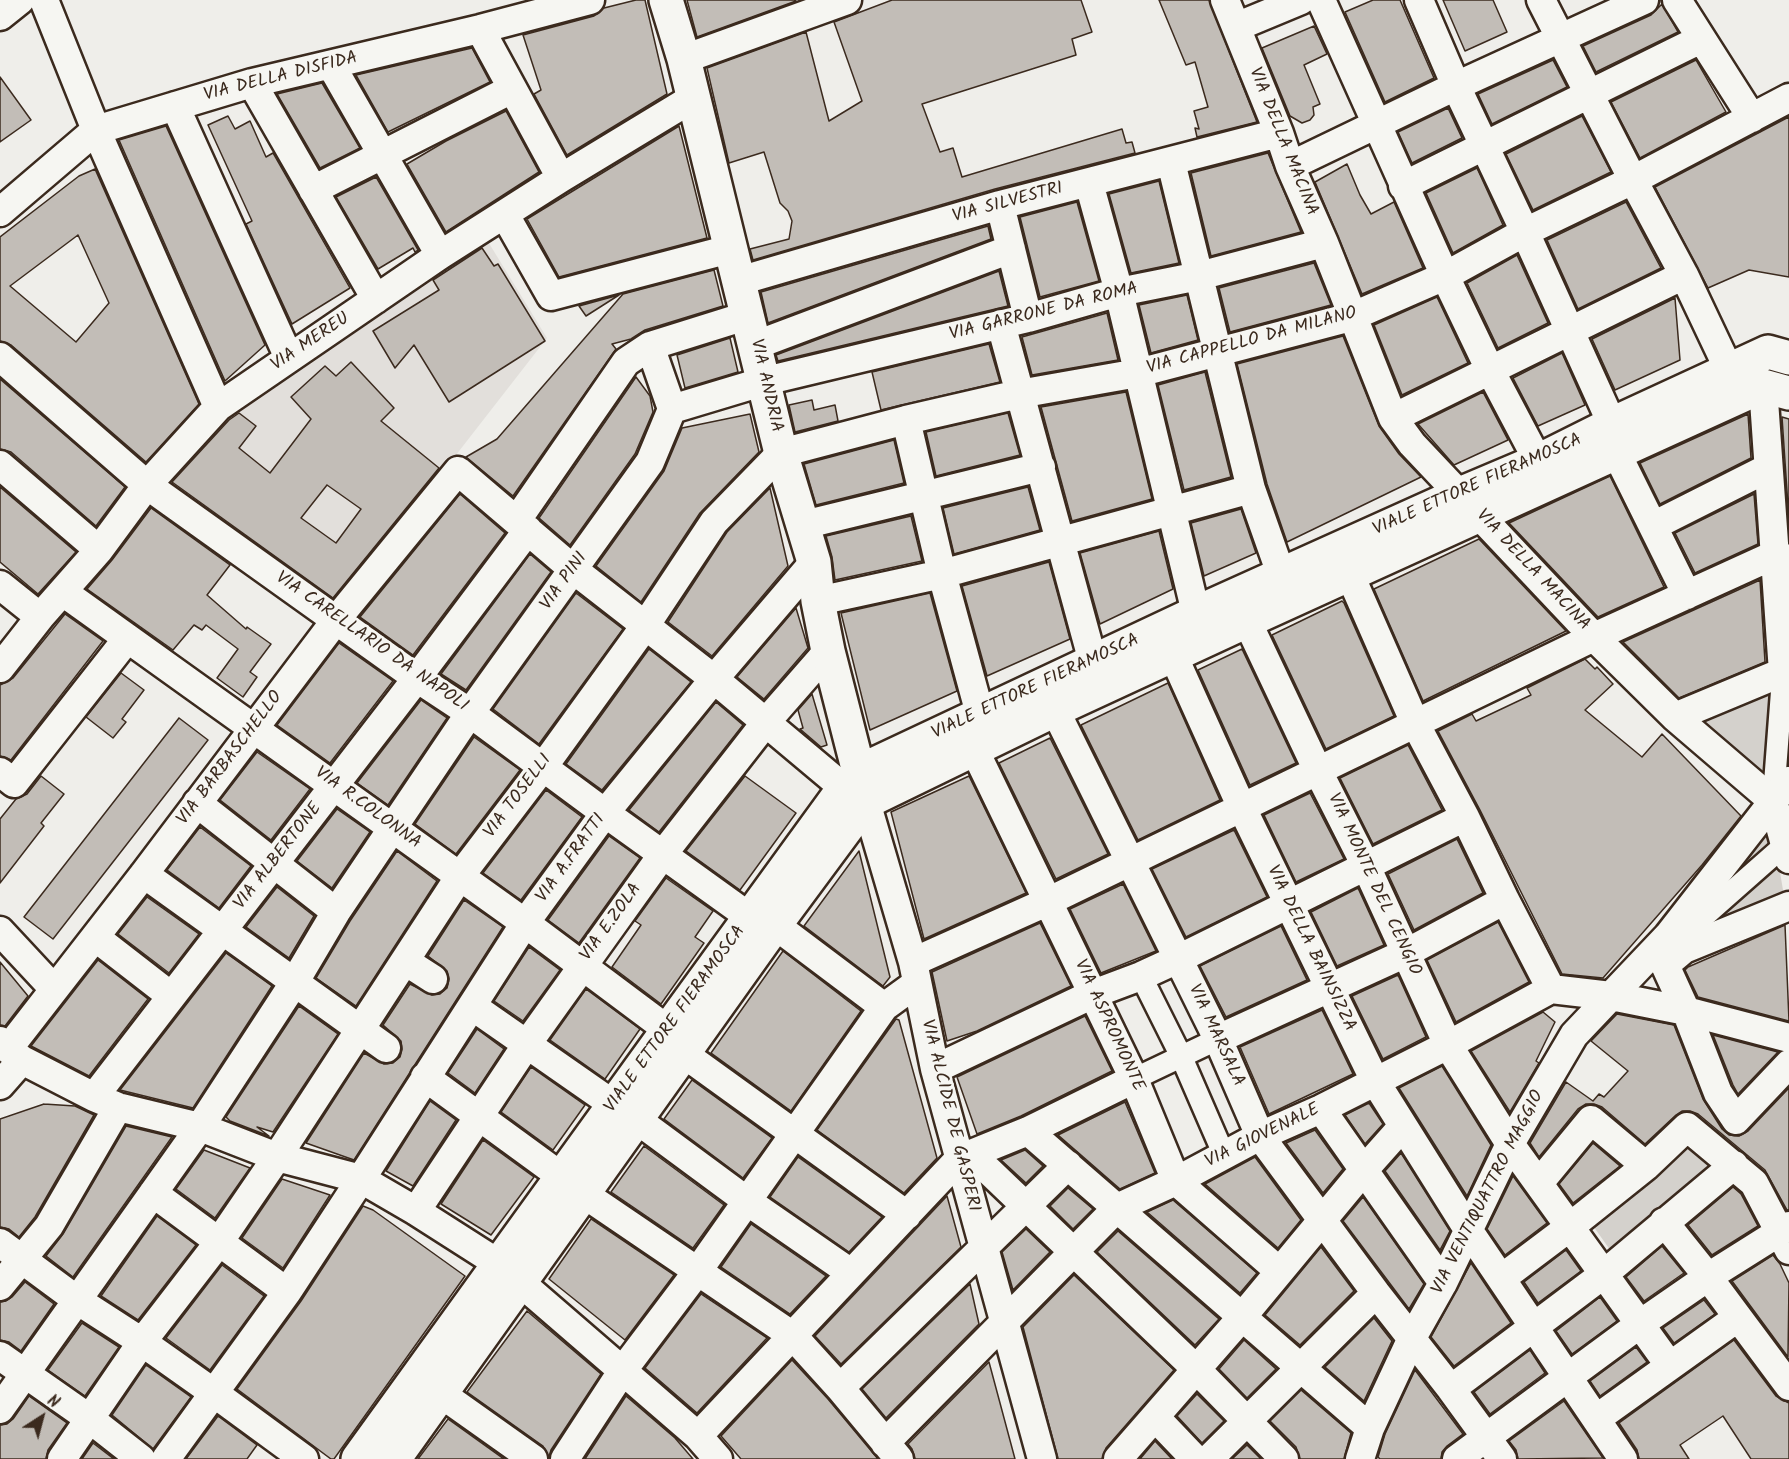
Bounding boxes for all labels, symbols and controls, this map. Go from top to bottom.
street label: VIA DELLA DISFIDA [202,48,360,108]
street label: VIA DELLA MACINA [1242,65,1322,219]
street label: VIA SILVESTRI [950,179,1066,229]
street label: VIA GARRONE DA ROMA [947,279,1141,347]
street label: VIA CAPPELLO DA MILANO [1145,304,1359,380]
street label: VIA MEREU [268,309,354,377]
street label: VIA ANDRIA [744,337,786,435]
street label: VIALE ETTORE FIERAMOSCA [1370,430,1586,542]
street label: VIA DELLA MACINA [1470,506,1594,636]
street label: VIA PINI [537,549,593,615]
street label: VIA CARELLARIO DA NAPOLI [271,568,471,718]
street label: VIALE ETTORE FIERAMOSCA [929,630,1143,746]
street label: VIA BARBASCHELLO [174,688,288,830]
street label: VIA TOSELLI [480,751,558,843]
street label: VIA R.COLONNA [310,763,424,855]
street label: VIA MONTE DEL CENGIO [1321,791,1425,979]
street label: VIA ALBERTONE [230,799,328,915]
street label: VIA A.FRATTI [533,810,611,908]
street label: VIA DELLA BAINSIZZA [1260,863,1360,1035]
street label: VIA E.ZOLA [576,880,648,966]
street label: VIALE ETTORE FIERAMOSCA [601,922,751,1118]
street label: VIA ASPROMONTE [1068,957,1148,1095]
street label: VIA MARSALA [1182,981,1248,1091]
street label: VIA ALCIDE DE GASPERI [915,1018,983,1214]
street label: VIA VENTIQUATTRO MAGGIO [1428,1087,1550,1299]
street label: VIA GIOVENALE [1202,1100,1324,1174]
north arrow [12,1387,72,1447]
text: N [41,1389,64,1415]

